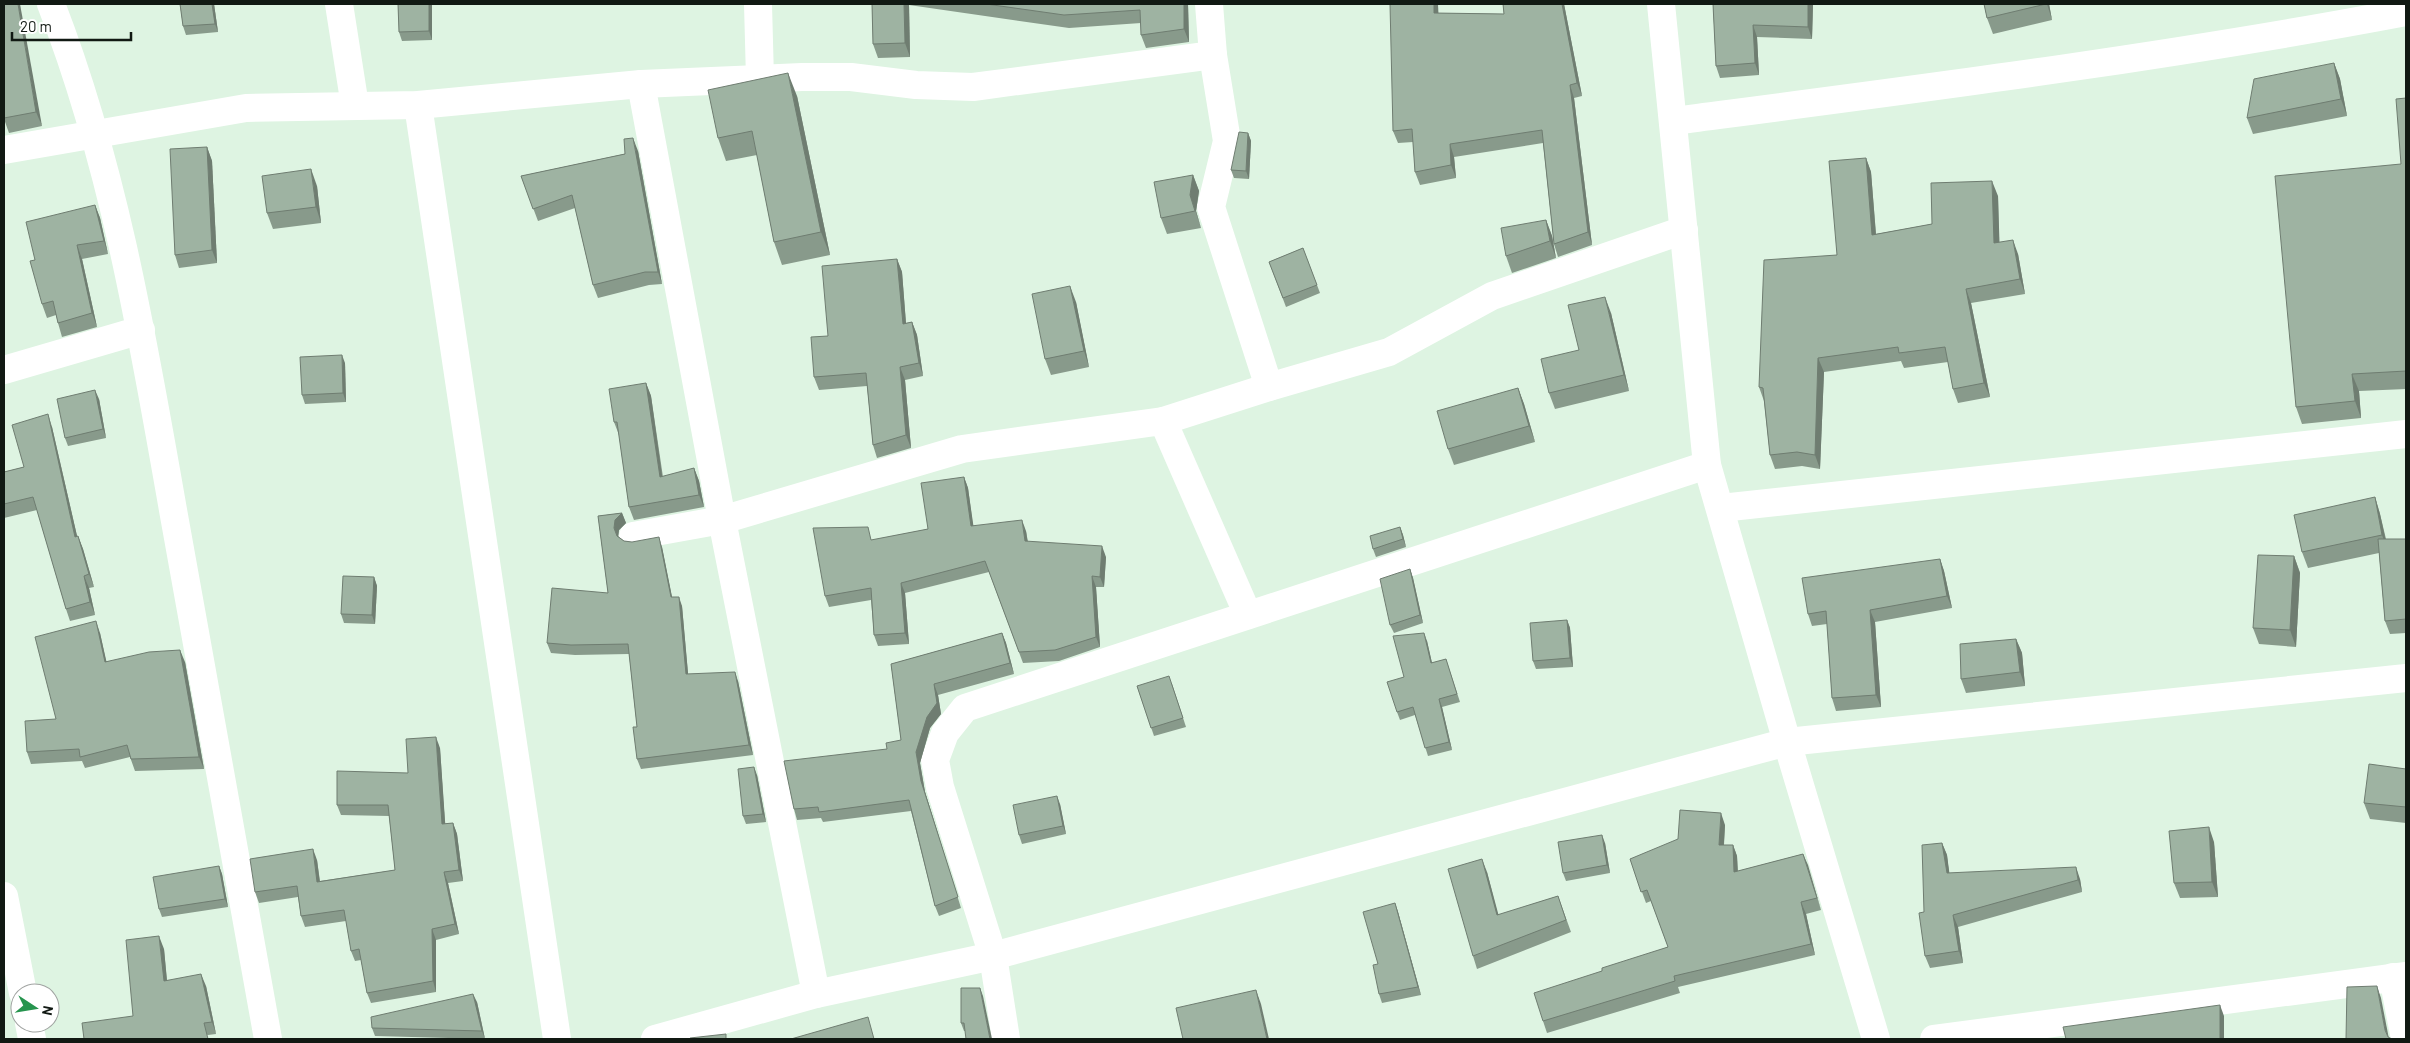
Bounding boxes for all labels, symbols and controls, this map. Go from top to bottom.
scale bar [12,10,131,42]
text: 20 m [20,17,52,35]
north arrow [10,983,60,1033]
text: N [39,1004,57,1017]

